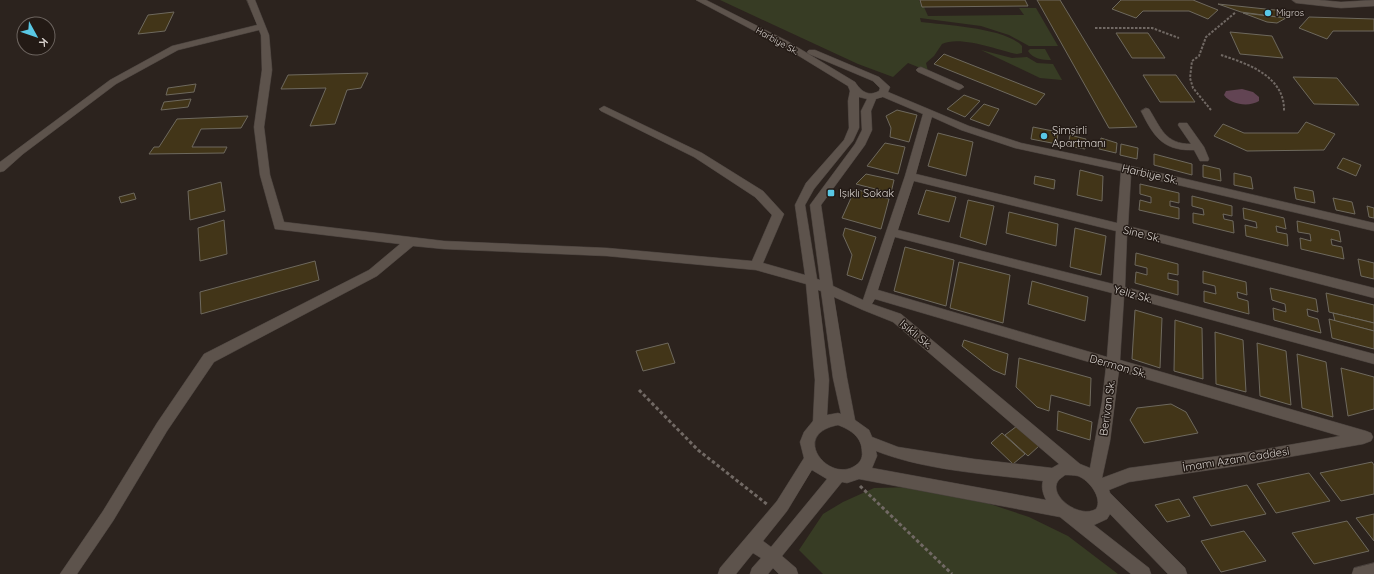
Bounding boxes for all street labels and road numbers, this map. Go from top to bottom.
street label: Harbiye Sk. [754,24,801,57]
street label: Harbiye Sk. [1121,161,1180,187]
street label: Sine Sk. [1122,223,1162,245]
street label: Yeliz Sk. [1112,282,1154,306]
street label: Işıklı Sk. [897,316,935,352]
street label: Derman Sk. [1088,351,1148,381]
street label: Berivan Sk. [1096,379,1118,437]
street label: İmamı Azam Caddesi [1182,444,1290,474]

